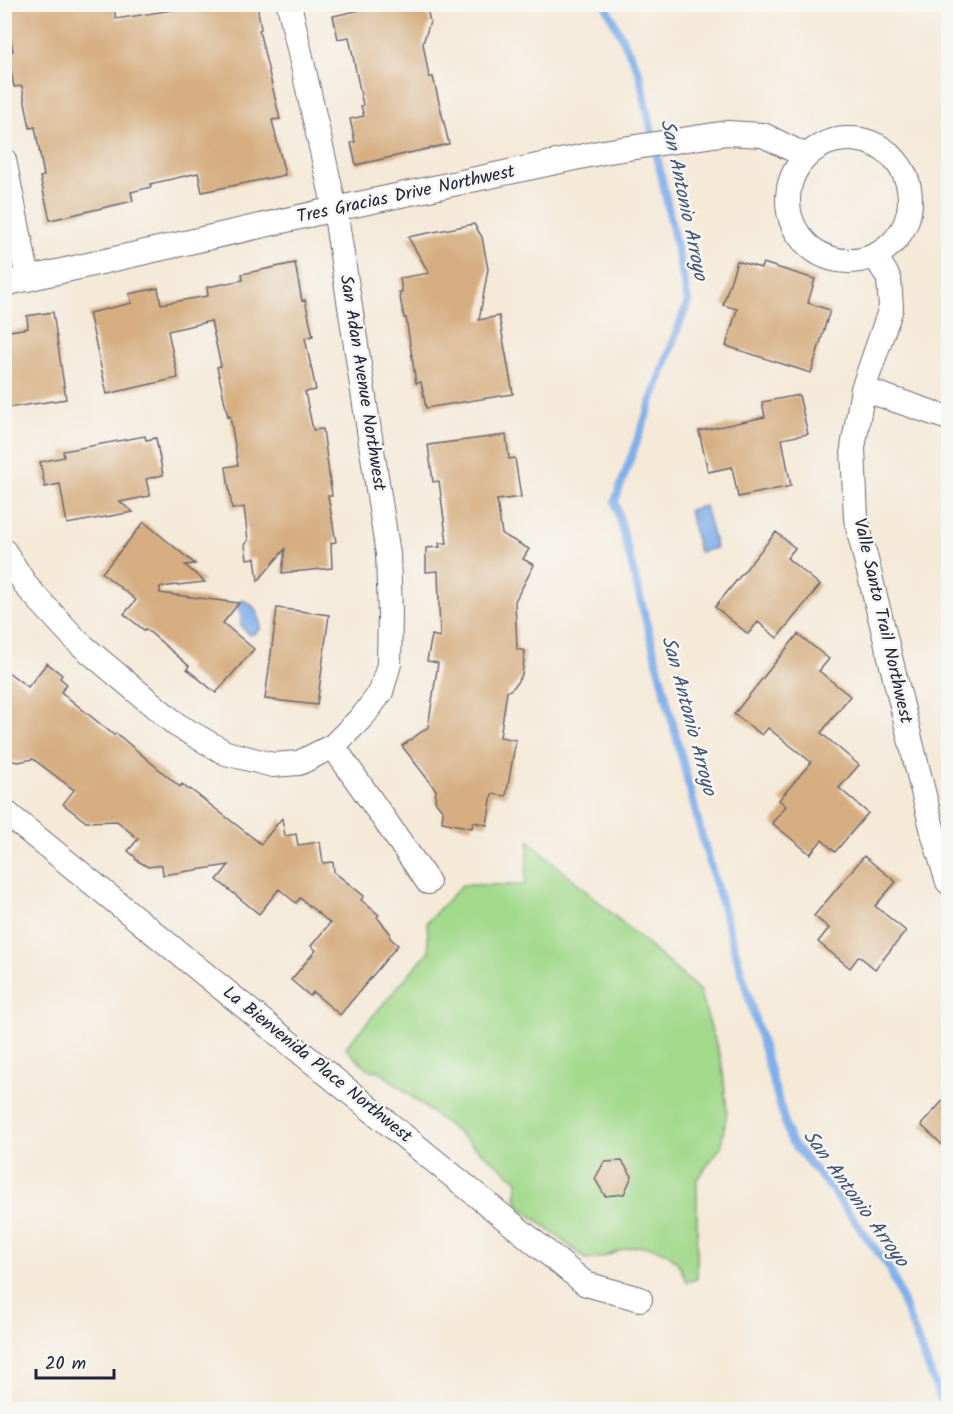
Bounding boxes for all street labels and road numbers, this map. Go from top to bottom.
street label: Tres Gracias Drive Northwest [294,158,519,232]
street label: San Adan Avenue Northwest [331,273,394,494]
street label: Valle Santo Trail Northwest [844,516,920,727]
street label: La Bienvenida Place Northwest [216,979,419,1151]

